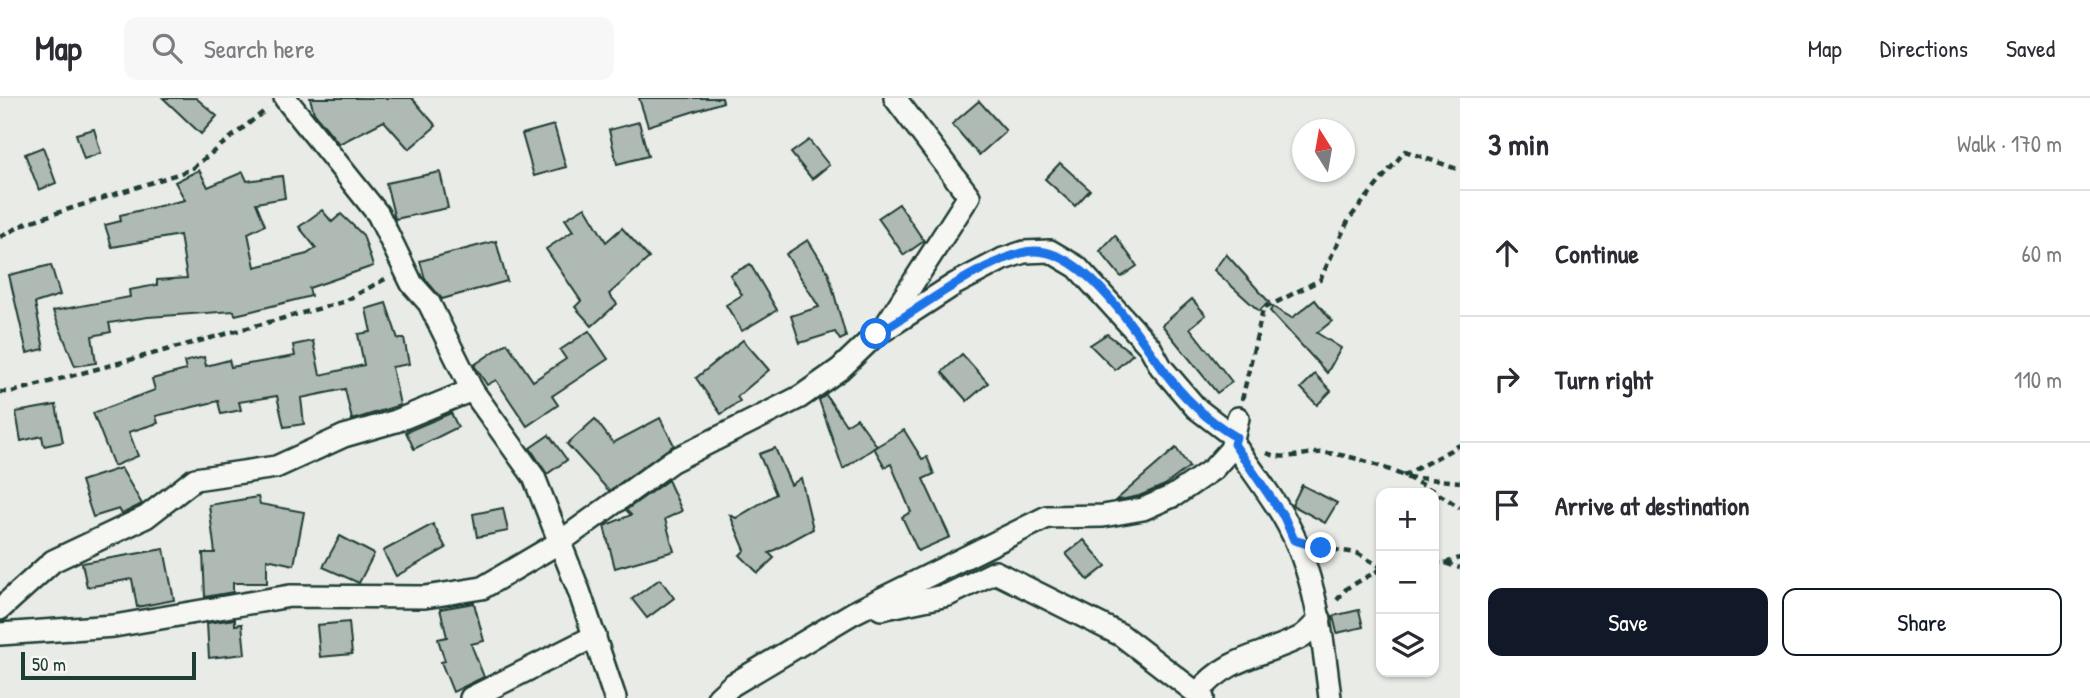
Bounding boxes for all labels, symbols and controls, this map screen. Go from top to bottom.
search box [124,17,614,80]
text: Map [35,26,82,70]
icon: search [148,29,186,67]
text: Search here [204,31,315,66]
text: Map [1808,32,1842,64]
text: Directions [1880,32,1968,64]
text: Saved [2006,32,2055,64]
north arrow [1292,119,1355,182]
text: 3 min [1488,124,1549,164]
text: Walk · 170 m [1957,128,2062,159]
icon: ahead [1488,234,1526,272]
text: Continue [1555,236,1639,271]
text: 60 m [2022,238,2062,269]
route start [860,318,891,349]
icon: right [1488,360,1526,398]
text: Turn right [1555,362,1653,397]
text: 110 m [2014,364,2062,395]
icon: arrive [1488,486,1526,524]
map controls [1376,488,1439,677]
button: + [1376,488,1439,551]
text: Arrive at destination [1555,488,1750,523]
route end [1305,532,1336,563]
button: − [1376,551,1439,614]
button: Save [1488,588,1768,656]
button: Share [1782,588,2062,656]
button: layers [1376,614,1439,677]
scale bar [21,649,196,681]
text: 50 m [32,651,66,677]

